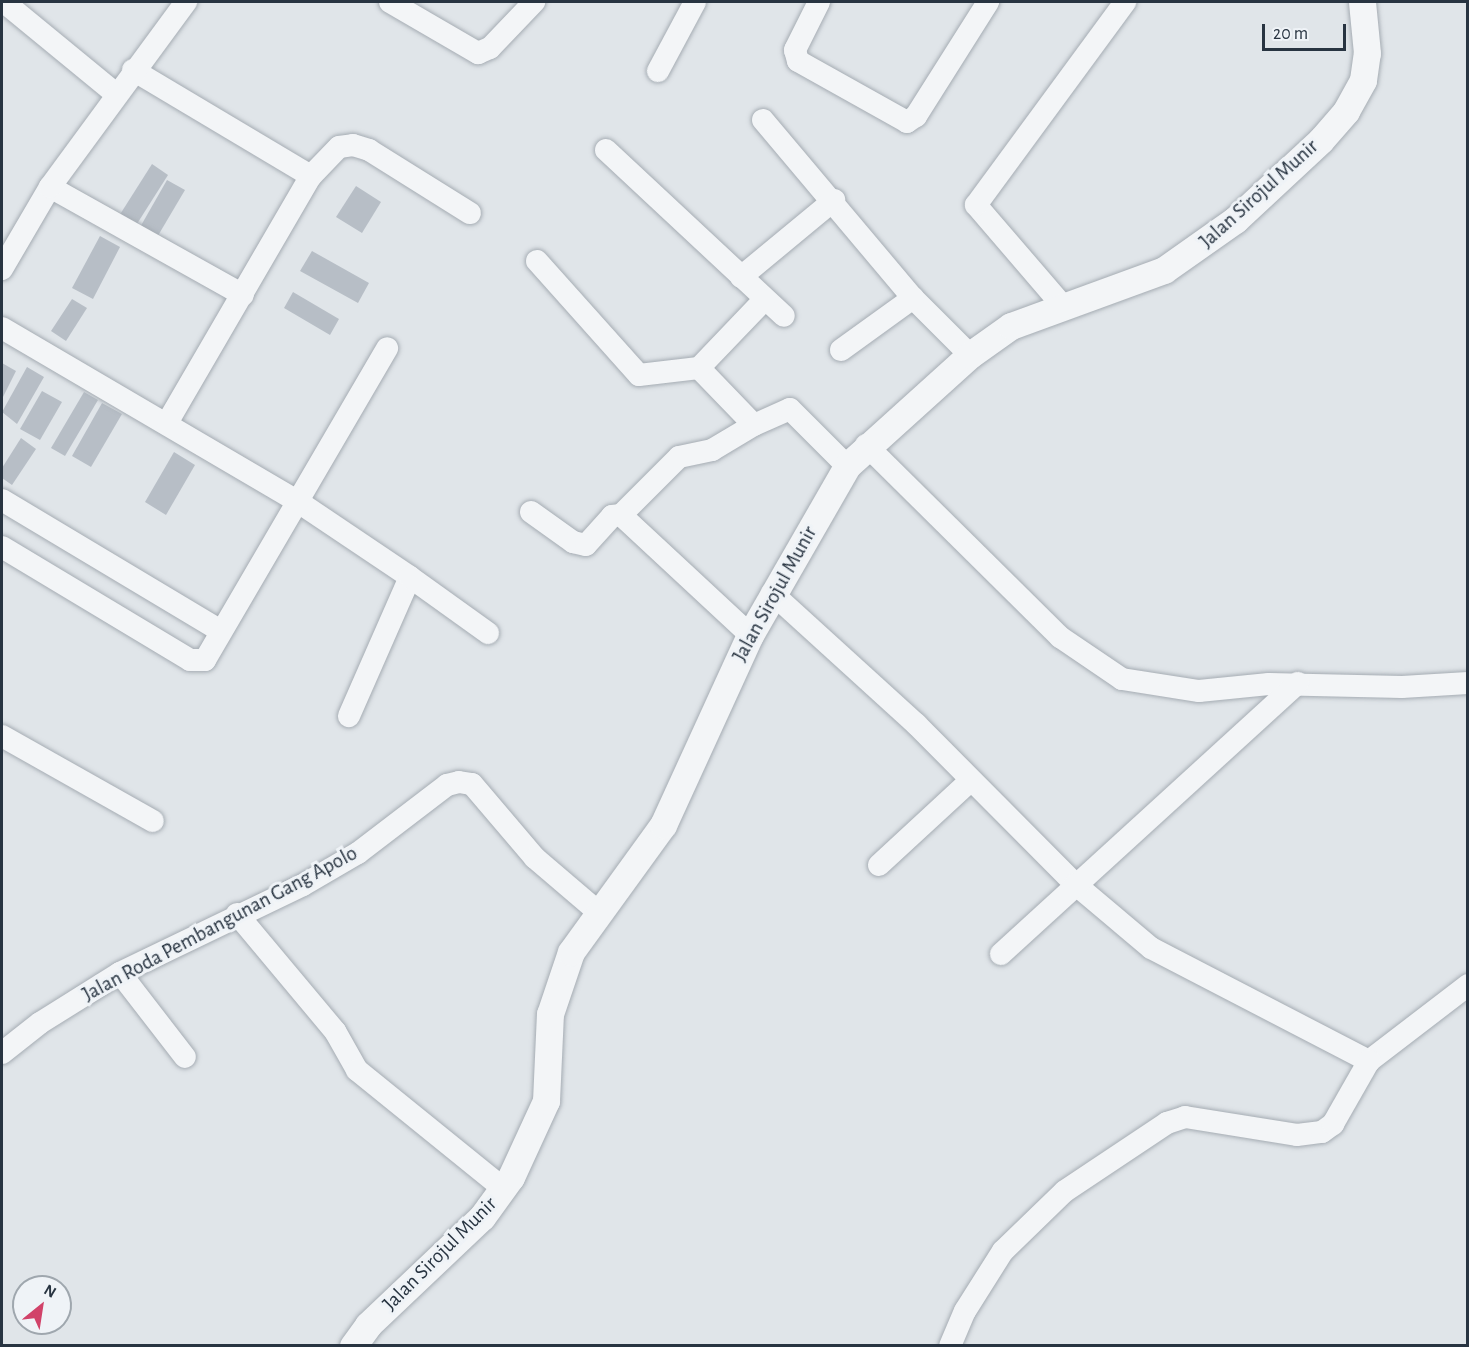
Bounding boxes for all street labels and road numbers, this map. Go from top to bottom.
street label: Jalan Sirojul Munir [1194,134,1324,254]
street label: Jalan Sirojul Munir [727,522,823,666]
street label: Jalan Roda Pembangunan Gang Apolo [78,841,362,1007]
street label: Jalan Sirojul Munir [378,1192,502,1316]

